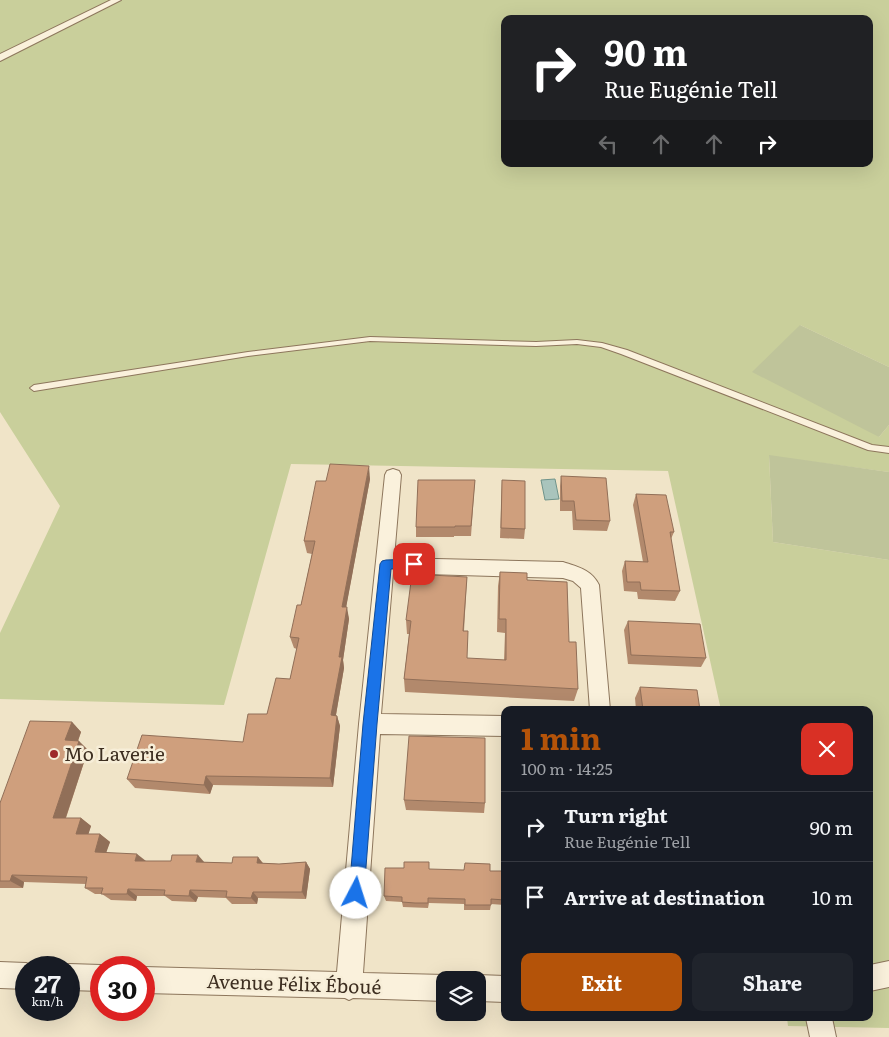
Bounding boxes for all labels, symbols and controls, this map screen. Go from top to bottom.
text: 90 m [604,25,688,77]
icon: right [521,35,586,100]
text: Rue Eugénie Tell [604,72,778,105]
icon: left [594,130,622,158]
icon: ahead [647,130,675,158]
icon: ahead [700,130,728,158]
icon: right [753,130,781,158]
pin [393,543,435,585]
icon: arrive [400,550,428,578]
text: 1 min [521,715,601,759]
button: close [801,723,853,775]
place label: Mo Laverie [64,739,165,767]
marker: Mo Laverie [48,748,60,760]
text: 100 m · 14:25 [521,756,613,780]
text: Turn right [564,801,668,829]
icon: right [521,813,549,841]
text: 90 m [810,813,853,841]
text: Rue Eugénie Tell [564,829,690,853]
position arrow [329,866,381,918]
icon: arrive [521,883,549,911]
text: Arrive at destination [564,883,765,911]
text: 10 m [812,883,853,911]
button: Exit [521,953,682,1011]
button: Share [692,953,853,1011]
speed limit sign: 30 [90,956,155,1021]
text: 27 [34,964,61,1001]
street label: Avenue Félix Éboué [206,966,382,1000]
map controls [436,971,486,1021]
button: layers [436,971,486,1021]
text: km/h [32,992,63,1010]

